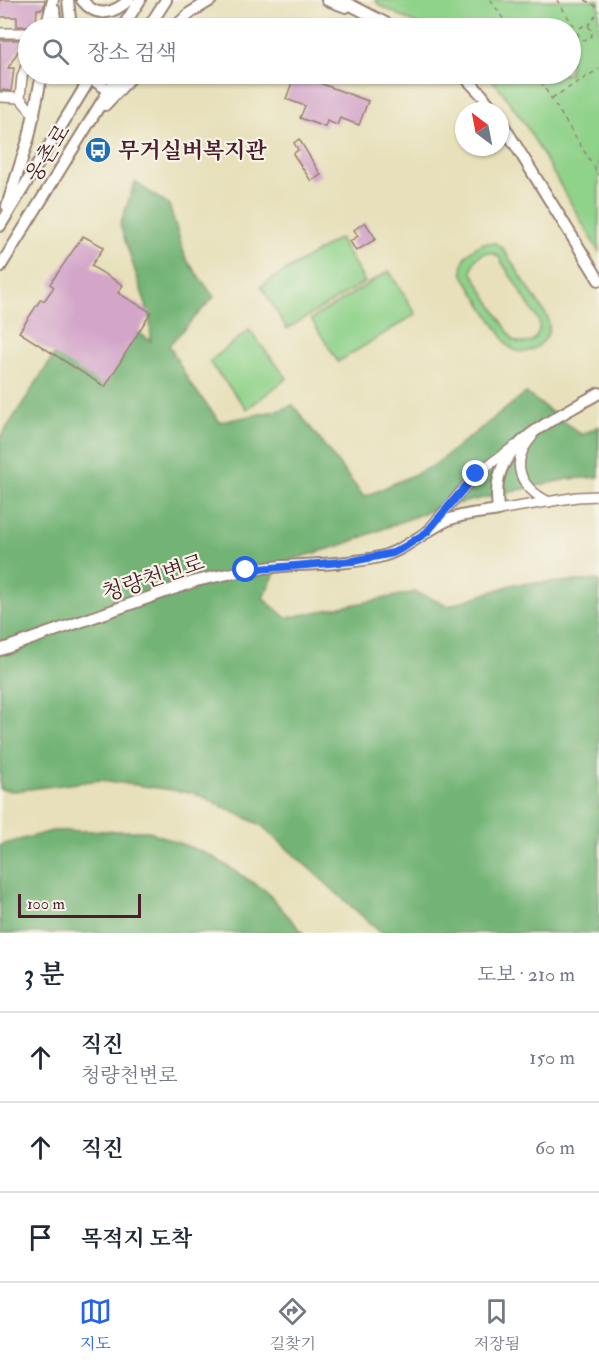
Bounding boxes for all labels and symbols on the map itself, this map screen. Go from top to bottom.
north arrow [455,102,509,156]
street label: 웅촌로 [19,119,77,188]
bus stop icon: 무거실버복지관 [83,135,113,165]
place label: 무거실버복지관 [118,137,268,165]
route end [462,460,488,486]
street label: 청량천변로 [98,548,208,608]
route start [232,556,258,582]
scale bar [18,891,141,918]

